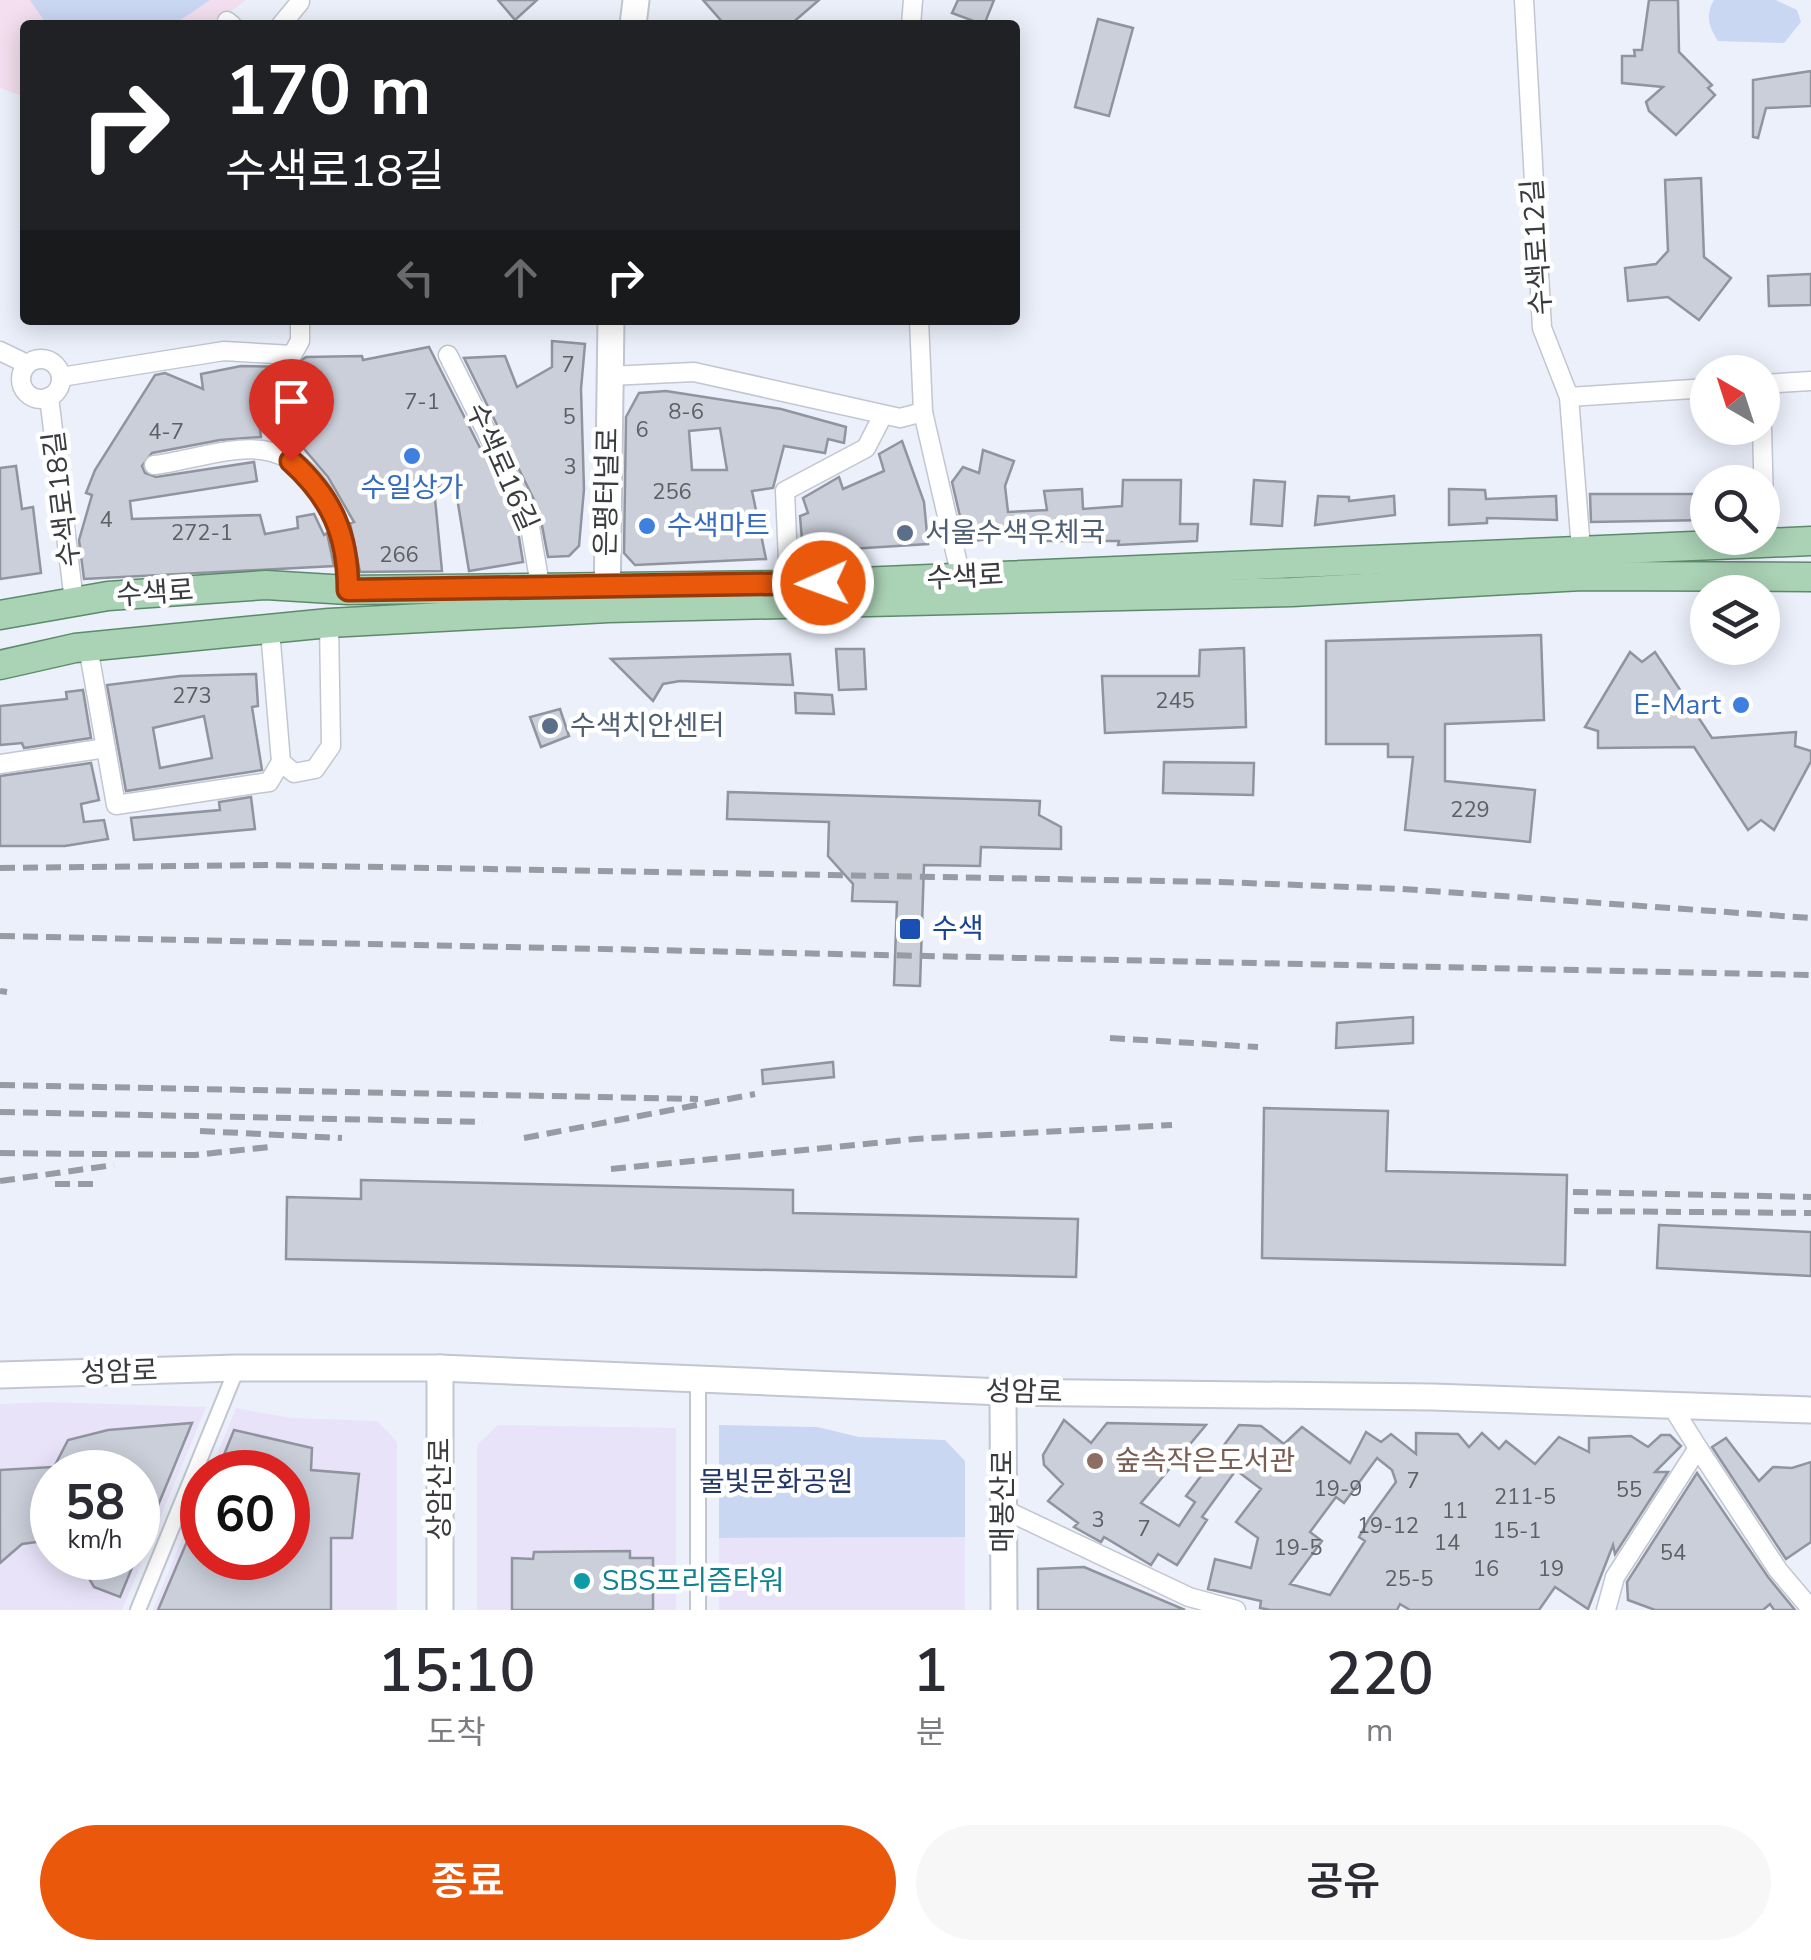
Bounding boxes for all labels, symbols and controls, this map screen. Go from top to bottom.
text: 170 m [225,43,431,139]
icon: right [60,60,190,190]
text: 수색로18길 [225,141,445,202]
street label: 수색로12길 [1513,178,1561,316]
icon: left [388,250,443,305]
icon: ahead [493,250,548,305]
icon: right [598,250,653,305]
house number: 7 [561,350,575,380]
north arrow [1690,355,1780,445]
map controls [1690,355,1780,665]
pin [249,359,334,462]
icon: arrive [264,374,319,429]
house number: 7-1 [404,387,440,417]
street label: 수색로16길 [457,397,547,537]
house number: 8-6 [668,397,704,427]
house number: 5 [562,402,576,432]
house number: 6 [635,415,649,445]
house number: 4-7 [148,417,184,447]
street label: 은평터널로 [587,427,627,557]
street label: 수색로18길 [35,429,89,569]
marker: 수일상가 [401,445,423,467]
house number: 3 [563,452,577,482]
button: search [1690,465,1780,555]
place label: 수일상가 [360,469,464,507]
house number: 256 [652,477,692,507]
house number: 4 [99,505,113,535]
place label: 수색마트 [667,507,770,545]
place label: 서울수색우체국 [925,514,1105,552]
marker: 수색마트 [636,515,658,537]
house number: 272-1 [171,518,233,548]
marker: 서울수색우체국 [894,522,916,544]
position arrow [771,531,875,635]
house number: 266 [379,540,419,570]
street label: 수색로 [925,556,1005,598]
street label: 수색로 [115,571,195,615]
button: layers [1690,575,1780,665]
house number: 273 [172,681,212,711]
house number: 245 [1155,686,1195,716]
place label: E-Mart [1633,686,1721,724]
marker: E-Mart [1730,694,1752,716]
place label: 수색치안센터 [570,707,725,745]
marker: 수색치안센터 [539,715,561,737]
house number: 229 [1450,795,1490,825]
place label: 수색 [932,910,984,948]
marker: 수색 [897,916,923,942]
street label: 성암로 [80,1352,158,1392]
street label: 성암로 [985,1372,1063,1412]
street label: 상암산로 [421,1437,459,1541]
place label: 숲속작은도서관 [1115,1442,1295,1480]
street label: 매봉산로 [984,1449,1022,1553]
speed limit sign: 60 [180,1450,310,1580]
marker: 숲속작은도서관 [1084,1450,1106,1472]
park label: 물빛문화공원 [699,1463,853,1501]
house number: 7 [1406,1466,1420,1496]
text: 58 [65,1468,125,1537]
house number: 19-9 [1314,1474,1362,1504]
house number: 55 [1616,1475,1642,1505]
house number: 211-5 [1494,1482,1556,1512]
house number: 11 [1442,1496,1468,1526]
house number: 3 [1091,1505,1105,1535]
house number: 19-12 [1357,1511,1419,1541]
house number: 7 [1137,1514,1151,1544]
house number: 15-1 [1493,1516,1541,1546]
text: km/h [67,1523,123,1557]
house number: 14 [1434,1528,1460,1558]
house number: 19-5 [1274,1533,1322,1563]
house number: 54 [1660,1538,1686,1568]
house number: 16 [1473,1554,1499,1584]
house number: 19 [1538,1554,1564,1584]
place label: SBS프리즘타워 [602,1562,784,1600]
house number: 25-5 [1385,1564,1433,1594]
marker: SBS프리즘타워 [571,1570,593,1592]
text: 15:10 [377,1630,535,1712]
text: 1 [913,1630,949,1712]
text: 220 [1326,1633,1434,1715]
text: m [1366,1709,1394,1752]
text: 도착 [427,1711,486,1754]
text: 분 [916,1711,945,1754]
button: 종료 [40,1825,896,1940]
button: 공유 [916,1825,1771,1940]

